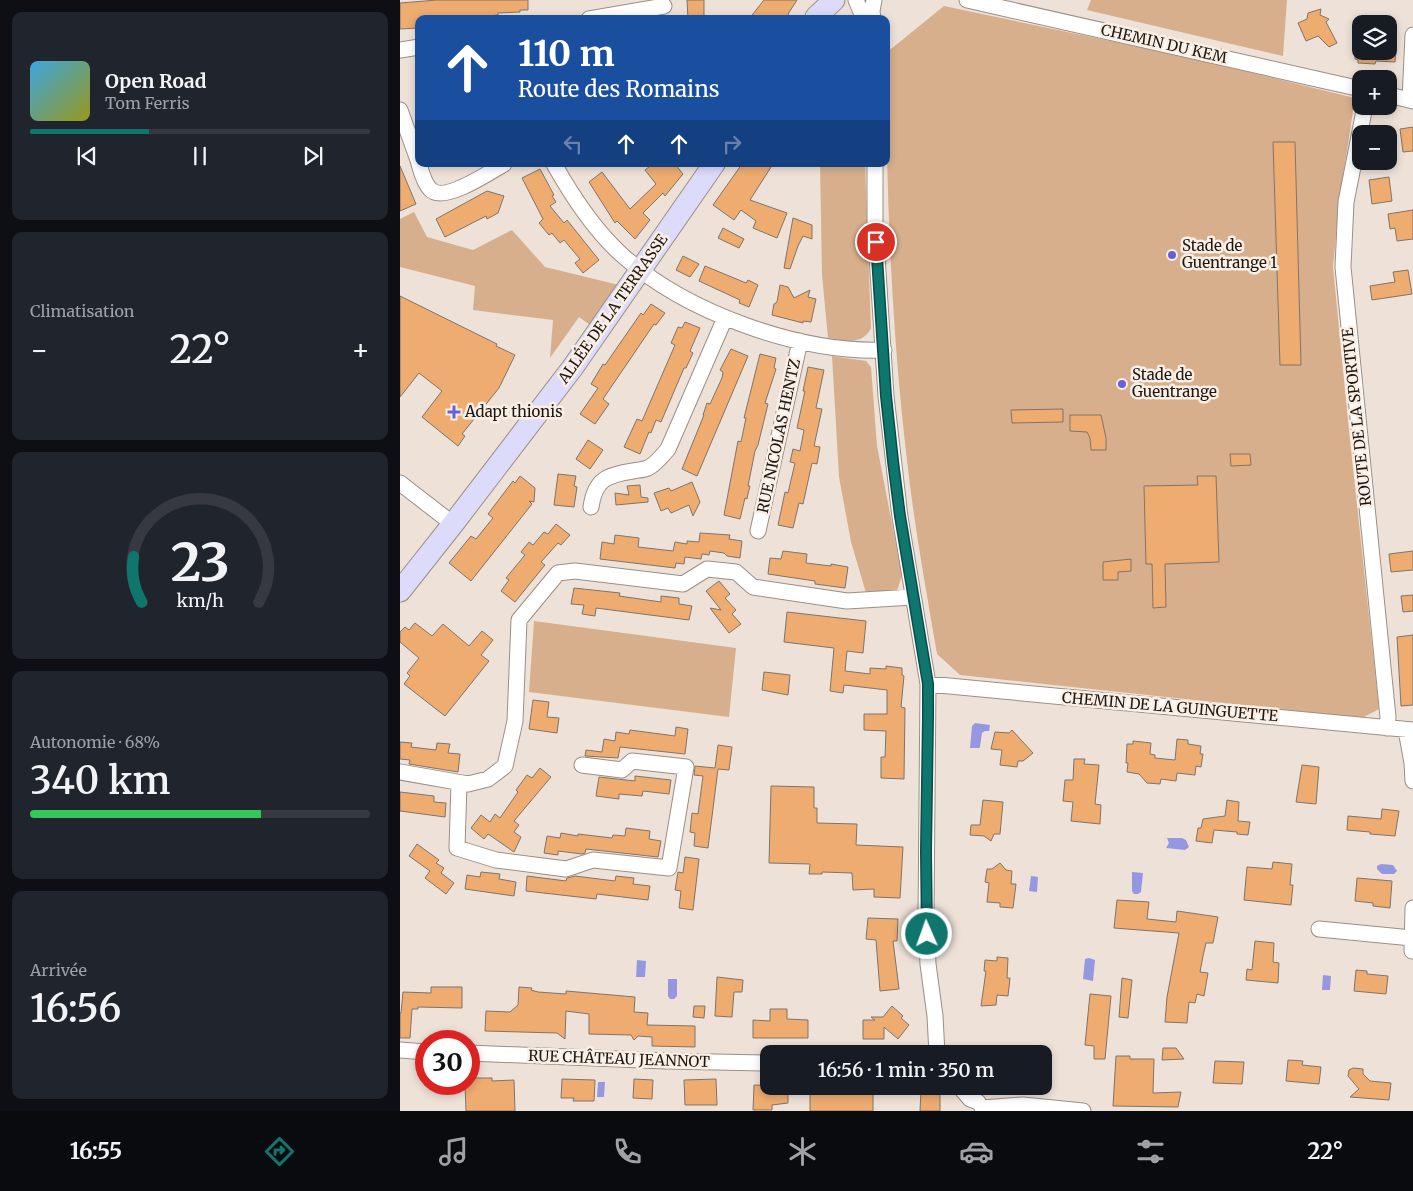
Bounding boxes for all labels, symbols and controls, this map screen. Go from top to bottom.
map controls [1352,15,1397,170]
button: layers [1352,15,1397,60]
street label: CHEMIN DU KEM [1099,20,1229,67]
text: 110 m [518,32,615,76]
icon: ahead [435,35,500,100]
text: Open Road [105,69,207,93]
button: + [1352,70,1397,115]
text: Route des Romains [518,75,720,103]
text: Tom Ferris [105,93,190,113]
button: − [1352,125,1397,170]
icon: left [559,130,587,158]
icon: ahead [612,130,640,158]
icon: ahead [665,130,693,158]
icon: right [718,130,746,158]
icon: previous [73,142,101,170]
icon: pause [186,142,214,170]
icon: next [299,142,327,170]
pin [855,221,897,263]
icon: arrive [862,228,890,256]
street label: ALLÉE DE LA TERRASSE [552,229,672,388]
place label: Stade de Guentrange 1 [1182,236,1277,272]
marker: Stade de Guentrange 1 [1166,249,1178,261]
text: Climatisation [30,301,134,321]
text: 22° [169,326,231,373]
street label: ROUTE DE LA SPORTIVE [1338,326,1375,507]
text: − [30,332,49,368]
text: + [351,332,370,368]
street label: RUE NICOLAS HENTZ [753,357,804,515]
place label: Stade de Guentrange [1132,365,1217,401]
marker: Stade de Guentrange [1116,378,1128,390]
place label: Adapt thionis [464,402,563,421]
marker: Adapt thionis [447,405,461,419]
text: 23 [170,530,230,595]
text: km/h [176,589,224,612]
street label: CHEMIN DE LA GUINGUETTE [1061,688,1279,725]
text: Autonomie · 68% [30,732,160,752]
text: 340 km [30,757,171,804]
position arrow [900,907,952,959]
text: Arrivée [30,960,87,980]
text: 16:56 [30,985,121,1032]
speed limit sign: 30 [415,1030,480,1095]
street label: RUE CHÂTEAU JEANNOT [528,1045,711,1071]
text: 16:56 · 1 min · 350 m [818,1058,994,1082]
icon: directions [262,1134,297,1169]
icon: music [436,1134,471,1169]
icon: phone [610,1134,645,1169]
icon: climate [785,1134,820,1169]
icon: car [959,1134,994,1169]
icon: filters [1133,1134,1168,1169]
text: 16:55 [70,1137,122,1165]
text: 22° [1308,1137,1343,1165]

